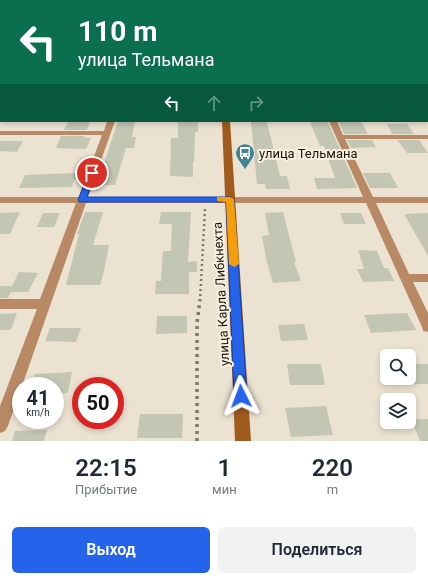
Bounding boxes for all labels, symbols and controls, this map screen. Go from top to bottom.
text: 110 m [78,15,157,48]
icon: left [12,16,64,68]
text: улица Тельмана [78,49,214,70]
icon: left [161,92,183,114]
icon: ahead [203,92,225,114]
icon: right [245,92,267,114]
bus stop icon: улица Тельмана [234,142,256,170]
place label: улица Тельмана [259,146,358,161]
pin [75,156,109,190]
icon: arrive [81,162,103,184]
street label: улица Карла Либкнехта [210,222,232,366]
map controls [380,349,416,429]
button: search [380,349,416,385]
position arrow [220,375,262,417]
speed limit sign: 50 [72,377,124,429]
text: 41 [27,386,49,410]
button: layers [380,393,416,429]
text: km/h [26,407,50,418]
text: 22:15 [75,454,137,482]
text: 1 [218,454,231,482]
text: 220 [312,454,353,482]
text: Прибытие [75,482,137,497]
text: мин [212,482,237,497]
text: m [327,482,338,497]
button: Выход [12,527,210,573]
button: Поделиться [218,527,416,573]

